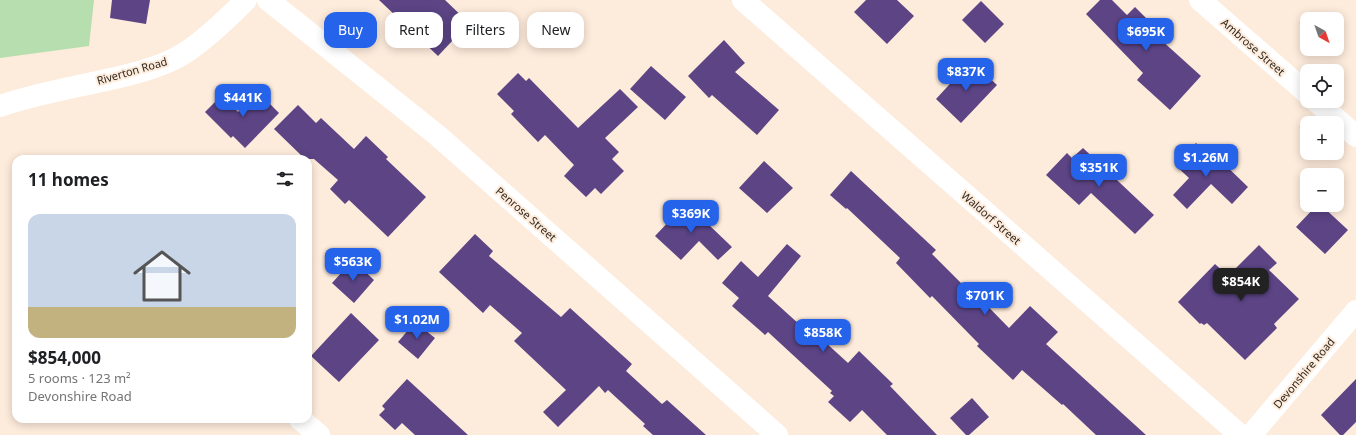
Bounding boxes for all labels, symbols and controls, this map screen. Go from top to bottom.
chip: Buy [324,12,377,48]
chip: Rent [385,12,443,48]
chip: Filters [451,12,519,48]
chip: New [527,12,584,48]
north arrow [1300,12,1344,56]
map controls [1300,12,1344,212]
street label: Ambrose Street [1218,15,1288,79]
pin: $695K [1118,18,1174,52]
text: $695K [1127,22,1165,40]
street label: Riverton Road [95,53,169,88]
pin: $837K [938,58,994,92]
text: $837K [947,62,985,80]
button: locate [1300,64,1344,108]
pin: $441K [215,84,271,118]
text: $441K [224,88,262,106]
button: + [1300,116,1344,160]
pin: $1.26M [1173,144,1239,178]
text: $1.26M [1183,148,1229,166]
pin: $351K [1071,154,1127,188]
text: $351K [1080,158,1118,176]
text: 11 homes [28,168,109,191]
icon: filters [274,168,296,190]
button: − [1300,168,1344,212]
street label: Penrose Street [493,183,560,244]
street label: Waldorf Street [958,188,1024,248]
pin: $369K [663,200,719,234]
text: $369K [672,204,710,222]
icon: home [126,240,198,312]
pin: $563K [325,248,381,282]
text: $563K [334,252,372,270]
pin: $854K [1213,268,1269,302]
text: $854K [1222,272,1260,290]
pin: $701K [957,282,1013,316]
text: $701K [966,286,1004,304]
pin: $1.02M [384,306,450,340]
text: $1.02M [394,310,440,328]
pin: $858K [795,319,851,353]
text: $858K [804,323,842,341]
street label: Devonshire Road [1270,334,1338,411]
text: $854,000 [28,346,101,369]
text: 5 rooms · 123 m² [28,369,131,387]
text: Devonshire Road [28,387,132,405]

